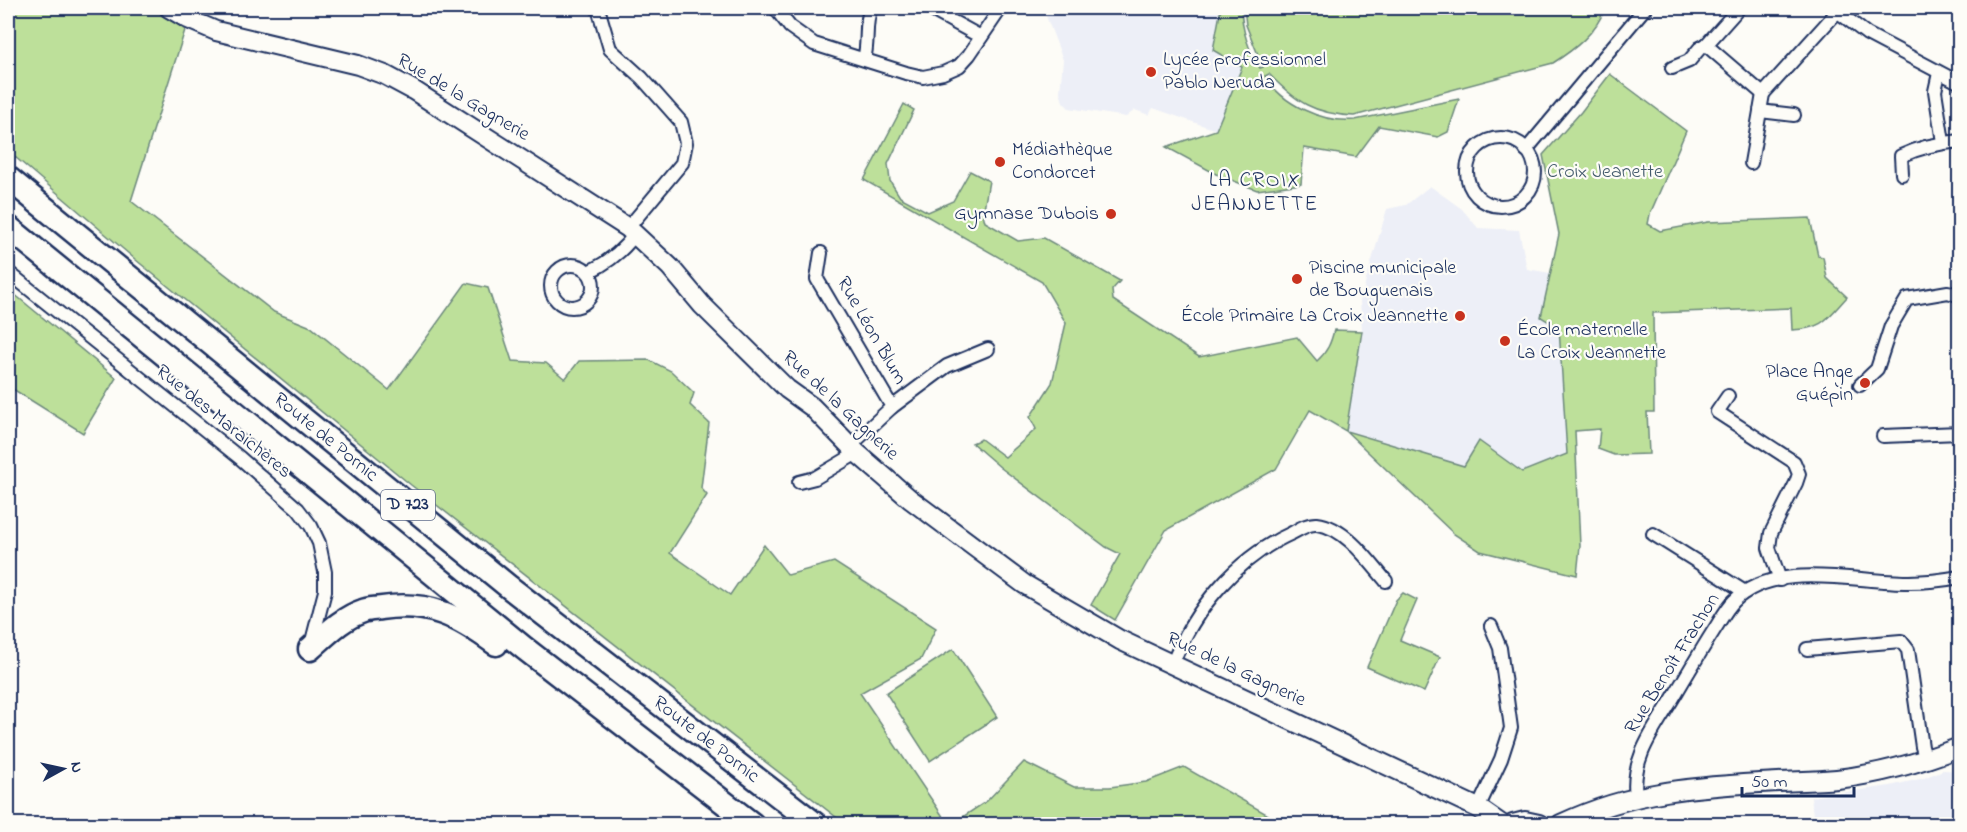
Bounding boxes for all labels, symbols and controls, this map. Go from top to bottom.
place label: Lycée professionnel Pablo Neruda [1163,46,1326,98]
street label: Rue de la Gagnerie [390,47,535,150]
marker: Lycée professionnel Pablo Neruda [1144,65,1158,79]
place label: Médiathèque Condorcet [1012,136,1113,188]
marker: Médiathèque Condorcet [993,155,1007,169]
park label: Croix Jeanette [1547,158,1663,187]
district label: LA CROIX JEANNETTE [1191,166,1319,220]
place label: Gymnase Dubois [954,200,1099,229]
marker: Gymnase Dubois [1104,207,1118,221]
place label: Piscine municipale de Bouguenais [1309,254,1456,307]
street label: Rue Léon Blum [828,272,914,390]
marker: Piscine municipale de Bouguenais [1290,272,1304,286]
place label: École Primaire La Croix Jeannette [1181,302,1448,331]
marker: École Primaire La Croix Jeannette [1453,309,1467,323]
place label: École maternelle La Croix Jeannette [1517,316,1666,368]
marker: École maternelle La Croix Jeannette [1498,334,1512,348]
street label: Rue de la Gagnerie [774,344,905,469]
street label: Rue des Maraichères [149,358,297,486]
place label: Place Ange Guépin [1765,358,1853,410]
marker: Place Ange Guépin [1858,376,1872,390]
street label: Route de Pornic [267,386,384,489]
road number: D 723 [381,490,435,520]
street label: Rue Benoît Frachon [1618,588,1728,740]
street label: Rue de la Gagnerie [1161,625,1310,716]
street label: Route de Pornic [647,689,766,790]
north arrow [33,739,93,799]
text: N [63,760,89,774]
scale bar [1742,760,1854,798]
text: 50 m [1751,770,1788,796]

